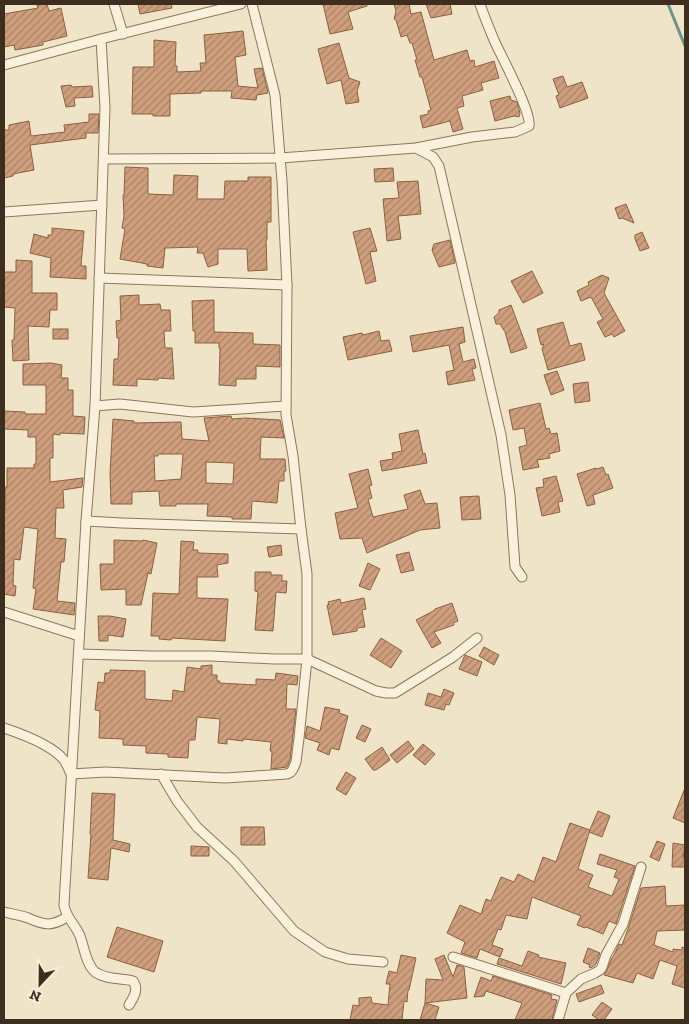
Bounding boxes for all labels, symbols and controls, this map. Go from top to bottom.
north arrow [15,959,65,1009]
text: N [27,986,43,1005]

